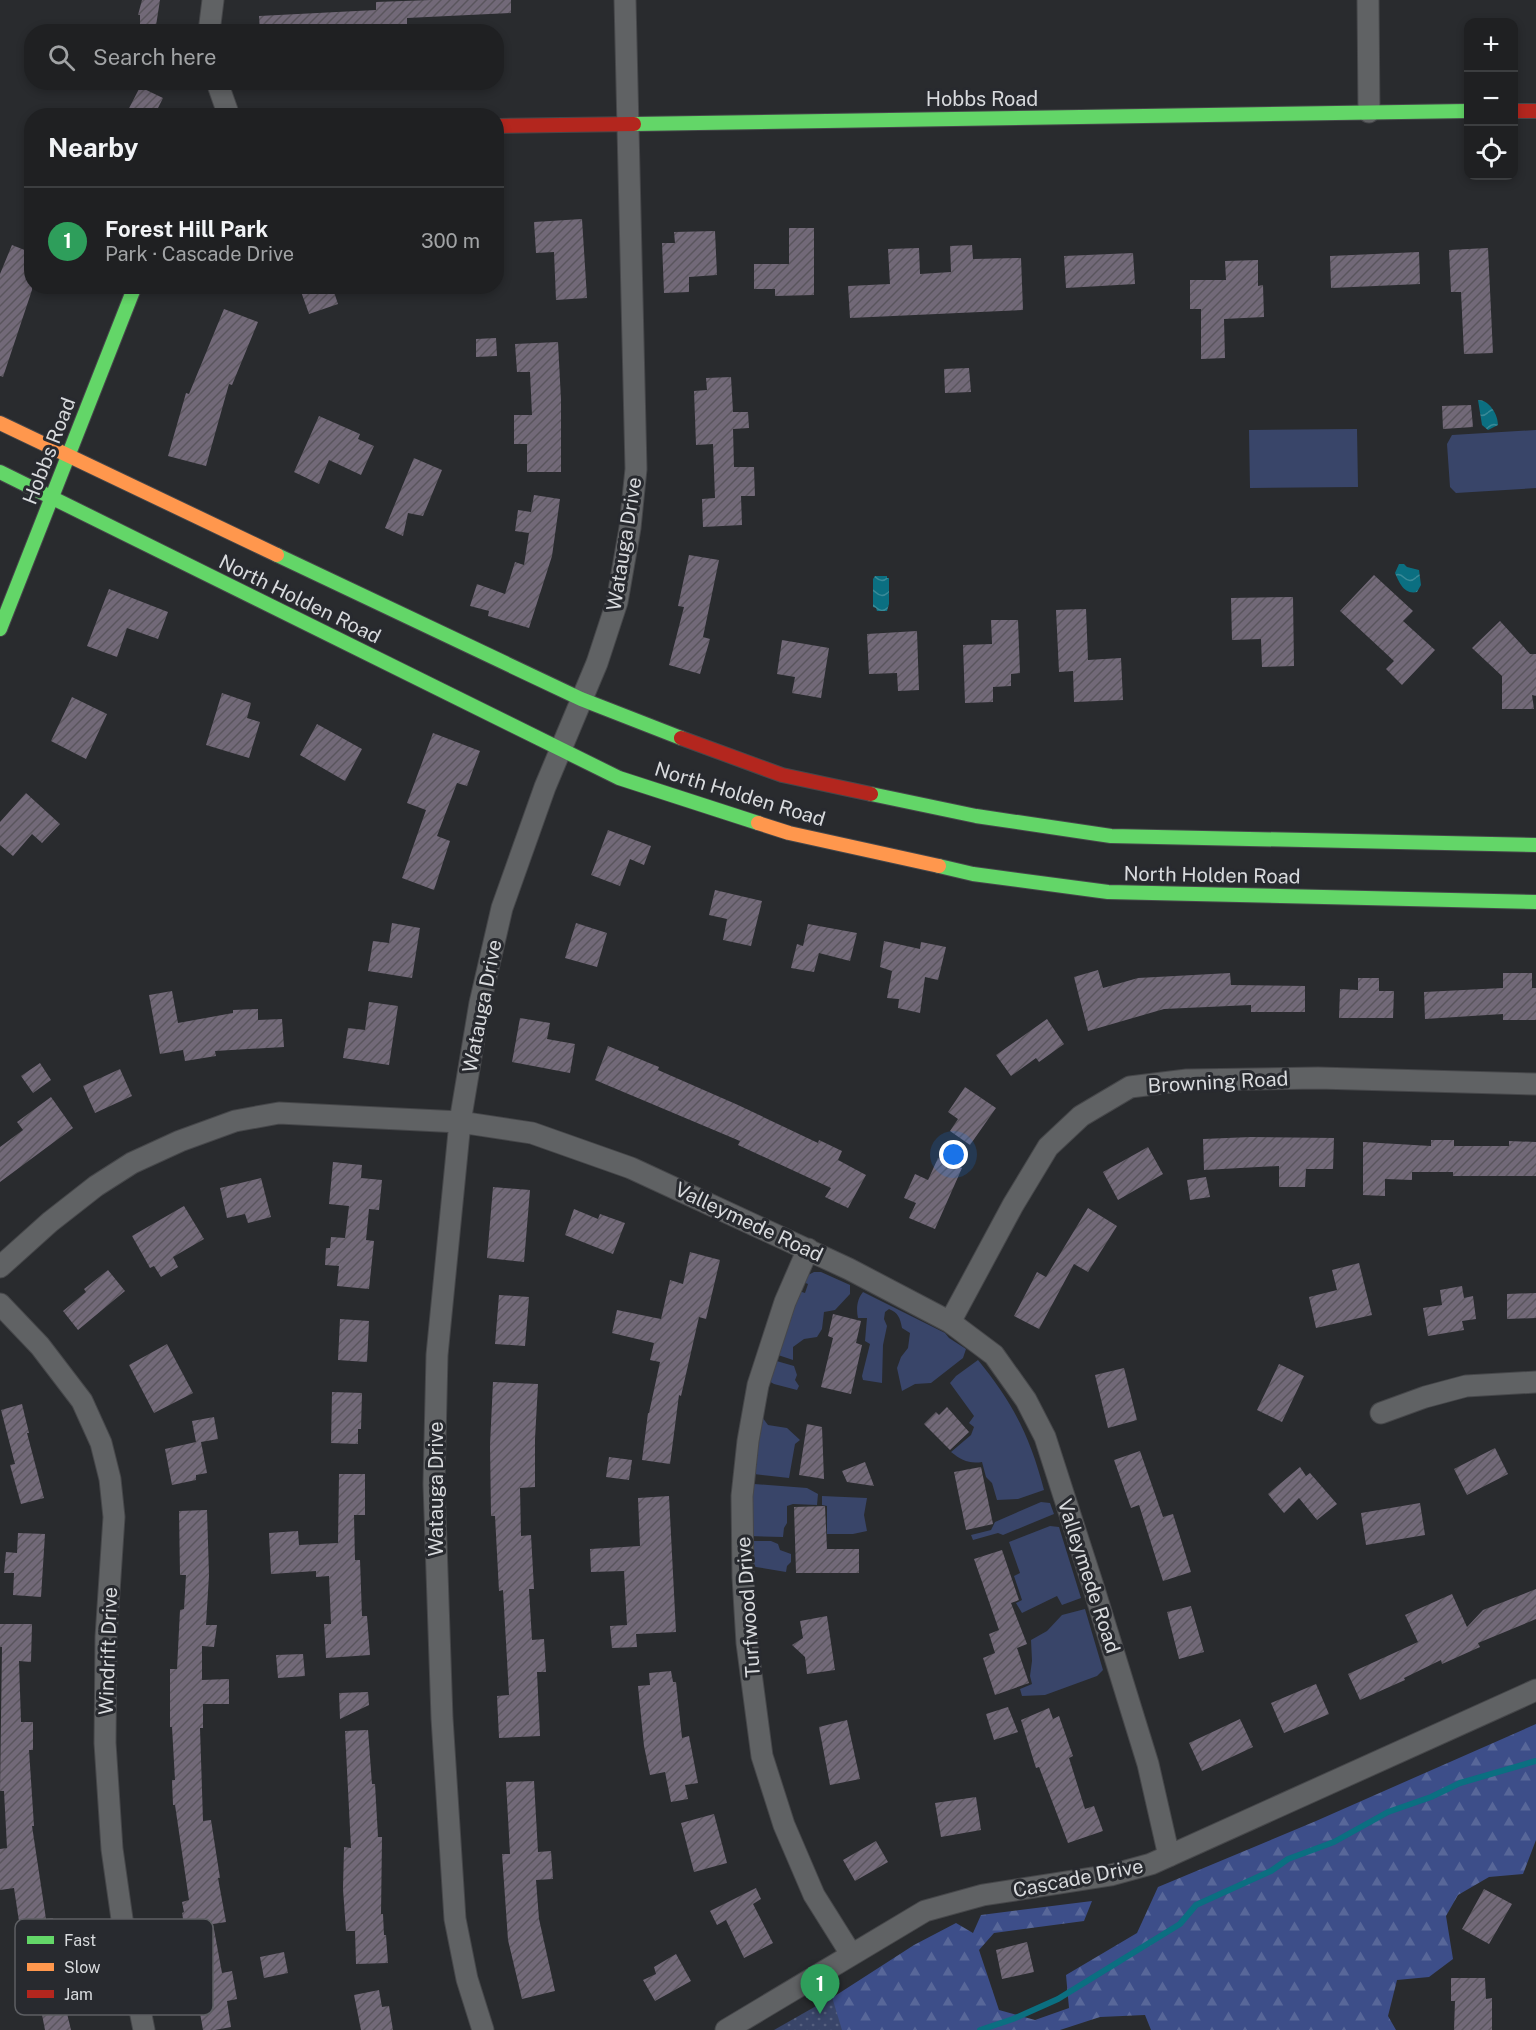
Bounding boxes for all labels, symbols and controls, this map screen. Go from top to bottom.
map controls [1464,18,1518,180]
button: + [1464,18,1518,72]
search box [24,24,504,90]
icon: search [45,41,78,74]
text: Search here [93,44,217,70]
button: − [1464,72,1518,126]
street label: Hobbs Road [926,87,1038,111]
button: locate [1464,126,1518,180]
text: Nearby [48,132,138,163]
text: Forest Hill Park [105,216,268,242]
text: 1 [63,229,72,253]
text: 300 m [421,229,480,253]
text: Park · Cascade Drive [105,242,294,266]
street label: Hobbs Road [18,394,80,508]
street label: Watauga Drive [602,475,646,613]
street label: North Holden Road [215,549,385,649]
street label: North Holden Road [652,757,828,831]
street label: North Holden Road [1123,861,1301,889]
street label: Watauga Drive [457,937,507,1075]
street label: Browning Road [1147,1066,1289,1098]
your location [939,1140,968,1169]
street label: Valleymede Road [671,1177,827,1267]
street label: Watauga Drive [424,1421,448,1557]
street label: Valleymede Road [1053,1496,1125,1656]
street label: Turfwood Drive [731,1536,765,1678]
street label: Windrift Drive [94,1586,122,1716]
street label: Cascade Drive [1011,1854,1145,1902]
legend [15,1919,213,2015]
text: Fast [64,1931,96,1950]
text: Slow [64,1958,101,1977]
pin: 1 [800,1964,840,2014]
text: Jam [64,1985,93,2004]

